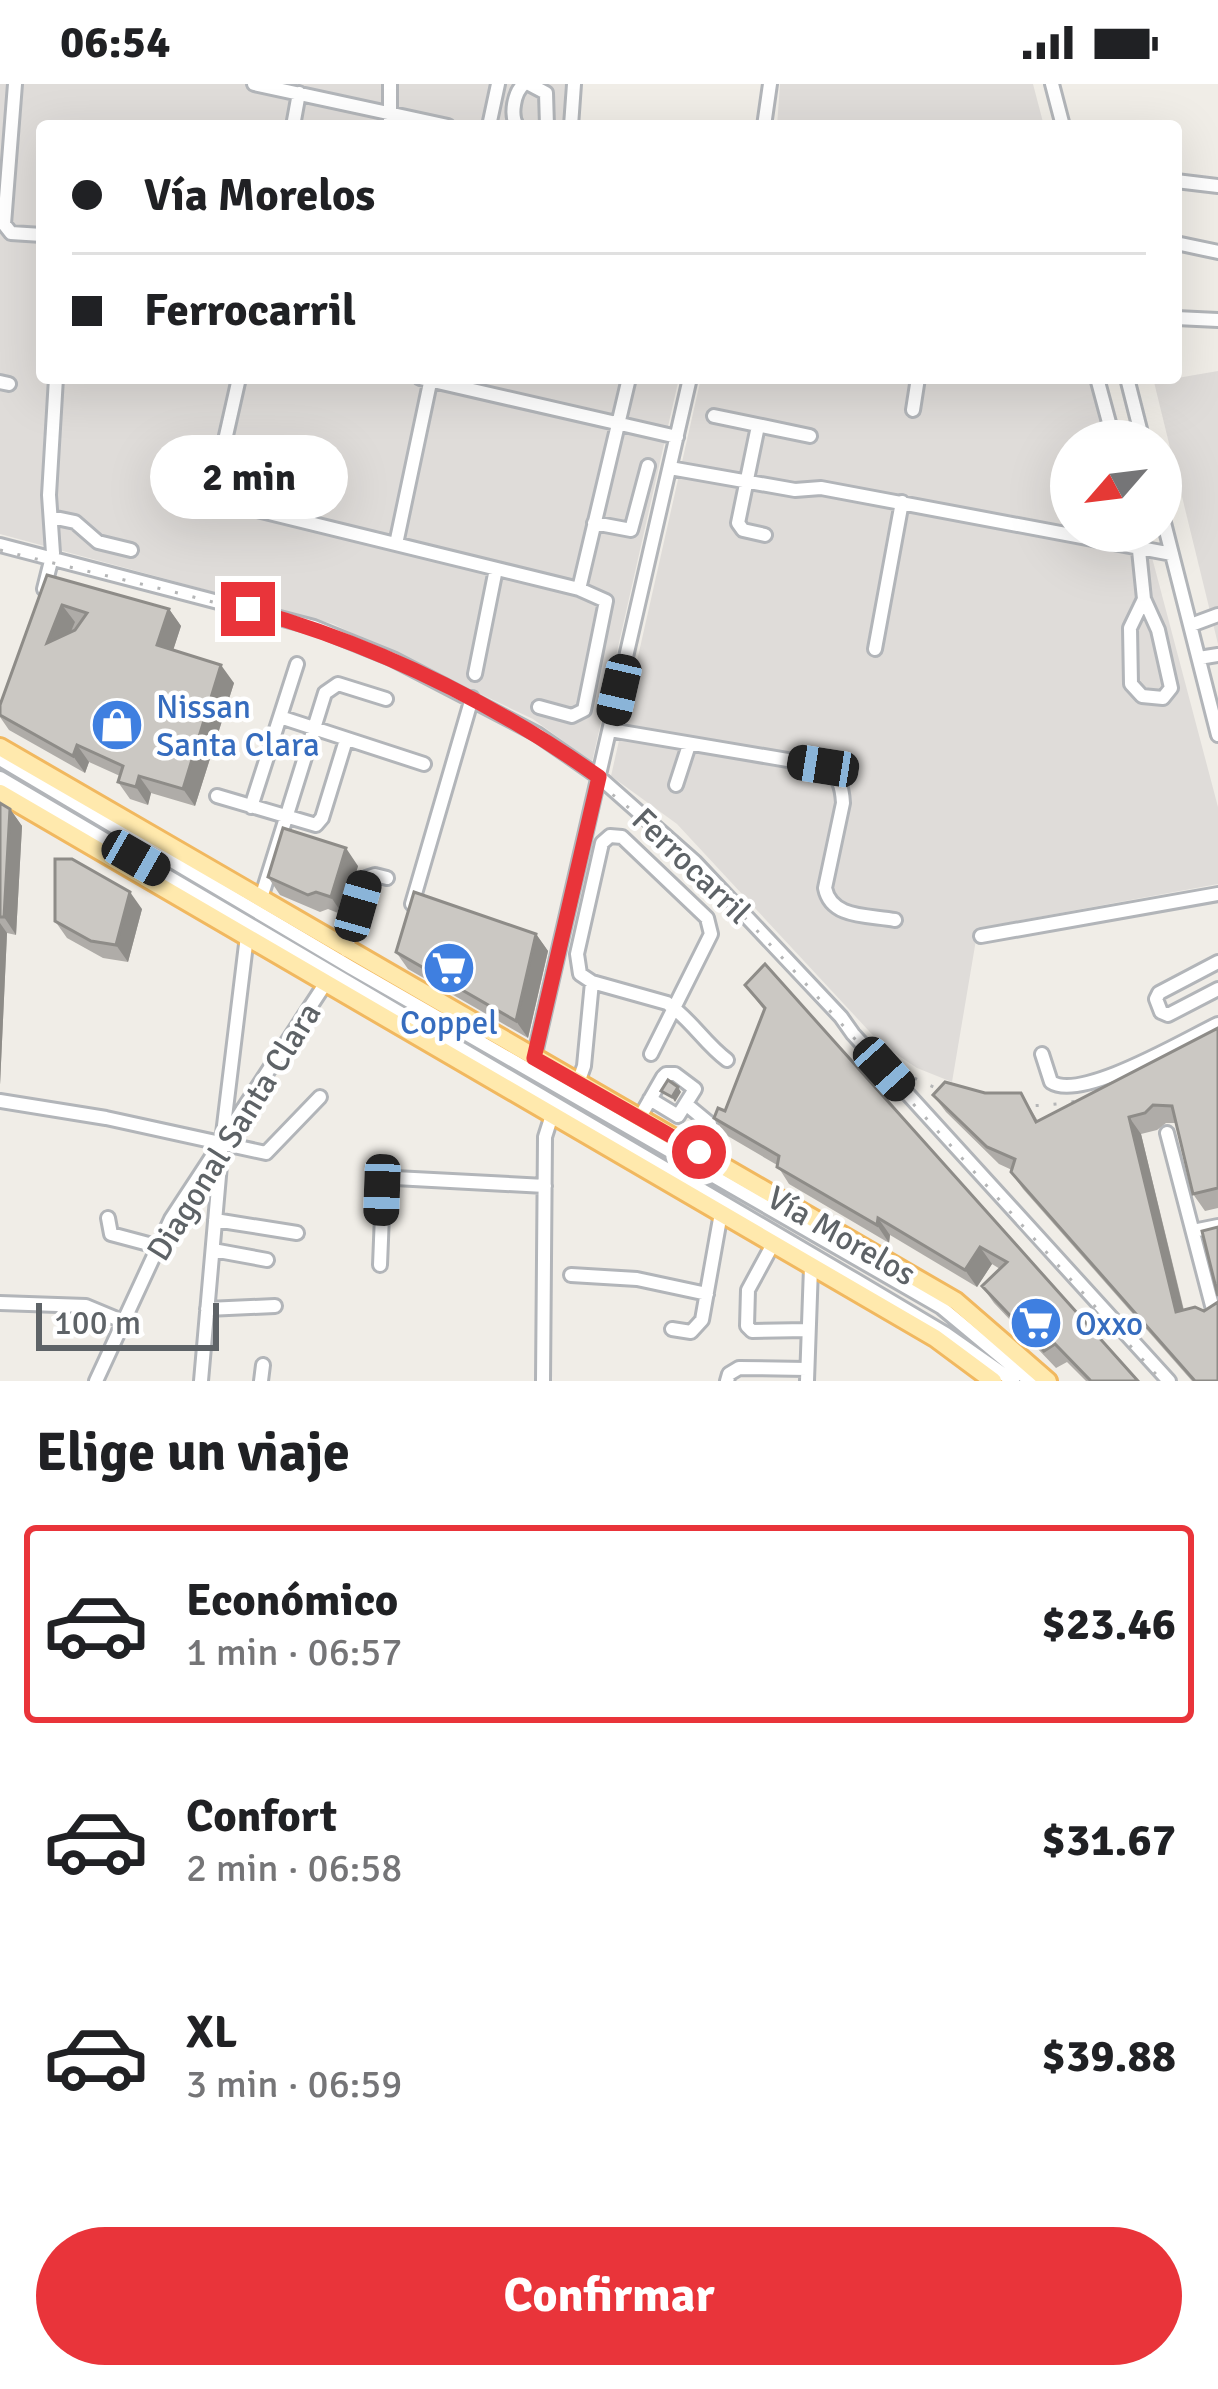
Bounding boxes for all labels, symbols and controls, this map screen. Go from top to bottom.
text: 06:54 [60,15,170,70]
text: Vía Morelos [144,168,375,223]
text: Ferrocarril [144,283,356,338]
north arrow [1050,420,1182,552]
map controls [1050,420,1182,552]
callout: 2 min [149,435,347,519]
text: 2 min [202,453,296,501]
route end [221,582,275,636]
car [593,651,645,729]
place label: Nissan Santa Clara [156,687,320,766]
shop icon: Nissan Santa Clara [89,697,145,753]
car [785,743,861,789]
street label: Ferrocarril [623,799,759,933]
car [96,824,176,892]
car [331,866,385,946]
supermarket icon: Coppel [421,940,477,996]
street label: Diagonal Santa Clara [138,995,330,1269]
place label: Coppel [400,1003,498,1044]
car [847,1030,921,1108]
route start [672,1125,726,1179]
car [363,1153,401,1227]
street label: Vía Morelos [760,1177,923,1295]
supermarket icon: Oxxo [1008,1295,1064,1351]
scale bar [36,1297,219,1350]
text: 100 m [54,1303,141,1344]
place label: Oxxo [1075,1304,1143,1345]
text: Elige un viaje [36,1419,350,1486]
icon: car [42,1570,150,1678]
text: Económico [186,1573,398,1628]
text: $23.46 [1042,1597,1176,1652]
text: 1 min · 06:57 [186,1628,402,1676]
icon: car [42,1786,150,1894]
text: Confort [186,1789,337,1844]
text: $31.67 [1042,1813,1176,1868]
text: 2 min · 06:58 [186,1844,402,1892]
icon: car [42,2002,150,2110]
text: XL [186,2005,237,2060]
text: $39.88 [1042,2029,1176,2084]
text: 3 min · 06:59 [186,2060,402,2108]
button: Confirmar [36,2227,1182,2365]

